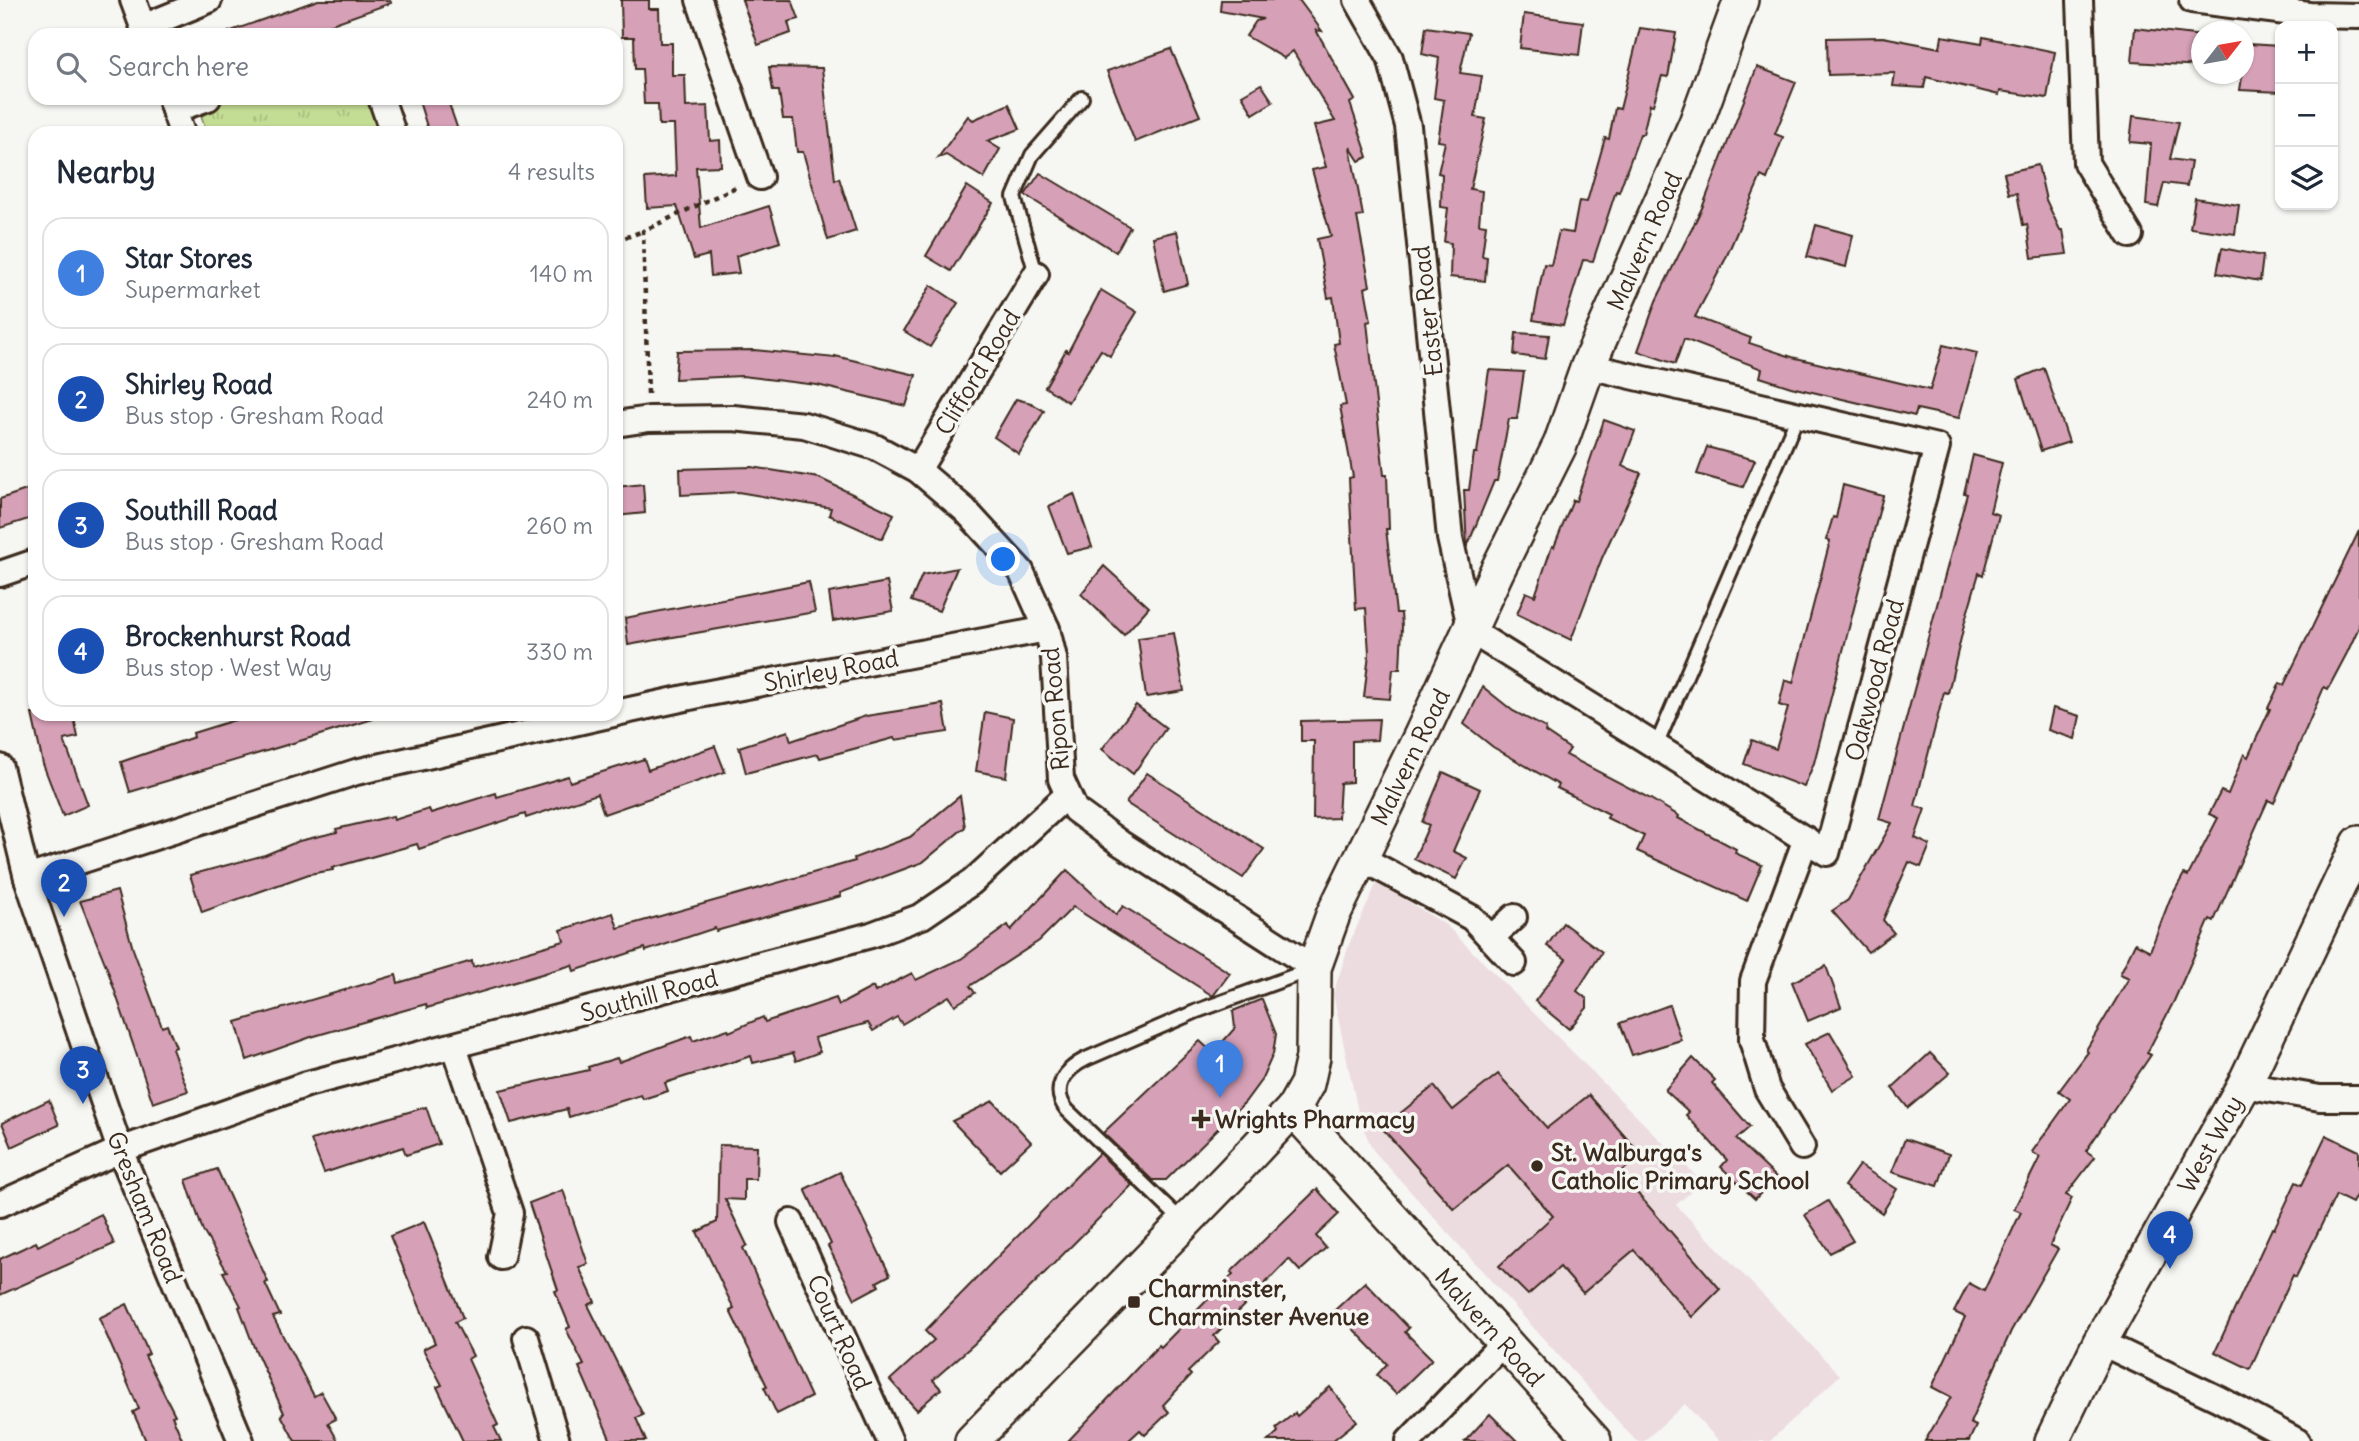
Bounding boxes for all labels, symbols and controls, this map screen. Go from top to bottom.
north arrow [2191,21,2254,84]
map controls [2275,21,2338,210]
button: + [2275,21,2338,84]
search box [28,28,623,105]
icon: search [52,48,90,86]
text: Search here [108,50,249,83]
button: − [2275,84,2338,147]
button: layers [2275,147,2338,210]
text: Nearby [56,153,156,191]
text: 4 results [508,157,595,186]
street label: Malvern Road [1600,167,1688,315]
text: Star Stores [125,242,252,275]
street label: Easter Road [1405,244,1449,378]
text: 1 [76,259,86,288]
text: 140 m [530,259,593,288]
text: Supermarket [125,275,261,304]
street label: Clifford Road [928,304,1026,440]
text: Shirley Road [125,368,273,401]
text: 2 [75,385,87,414]
text: 240 m [527,385,593,414]
text: Bus stop · Gresham Road [125,401,384,430]
text: Southill Road [125,494,278,527]
text: 3 [74,511,88,540]
text: 260 m [526,511,593,540]
text: Bus stop · Gresham Road [125,527,384,556]
your location [986,542,1020,576]
street label: Oakwood Road [1838,596,1910,764]
text: Brockenhurst Road [125,620,351,653]
text: 4 [74,637,88,666]
text: 330 m [526,637,593,666]
street label: Shirley Road [761,642,901,698]
street label: Ripon Road [1035,646,1075,772]
text: Bus stop · West Way [125,653,332,682]
street label: Malvern Road [1364,684,1456,830]
pin: 2 [41,859,87,917]
street label: Southill Road [577,962,721,1028]
pin: 1 [1197,1040,1243,1098]
pin: 3 [60,1046,106,1104]
street label: West Way [2171,1090,2249,1198]
place label: Wrights Pharmacy [1215,1104,1415,1134]
marker: Wrights Pharmacy [1193,1111,1209,1127]
street label: Gresham Road [101,1127,189,1287]
place label: St. Walburga's Catholic Primary School [1551,1137,1810,1195]
marker: St. Walburga's Catholic Primary School [1529,1158,1545,1174]
pin: 4 [2147,1211,2193,1269]
street label: Malvern Road [1429,1262,1551,1392]
street label: Court Road [801,1270,879,1394]
place label: Charminster, Charminster Avenue [1148,1273,1369,1331]
marker: Charminster, Charminster Avenue [1126,1294,1142,1310]

